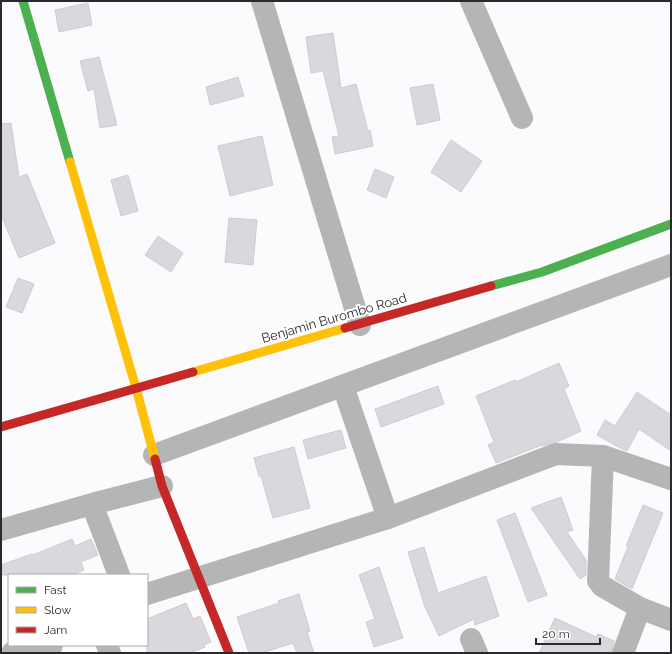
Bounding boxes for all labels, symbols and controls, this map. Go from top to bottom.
street label: Benjamin Burombo Road [260,290,408,346]
legend [8,574,148,646]
text: Fast [44,583,67,597]
text: Slow [44,603,71,617]
scale bar [536,620,600,646]
text: Jam [44,623,67,637]
text: 20 m [542,627,570,641]

